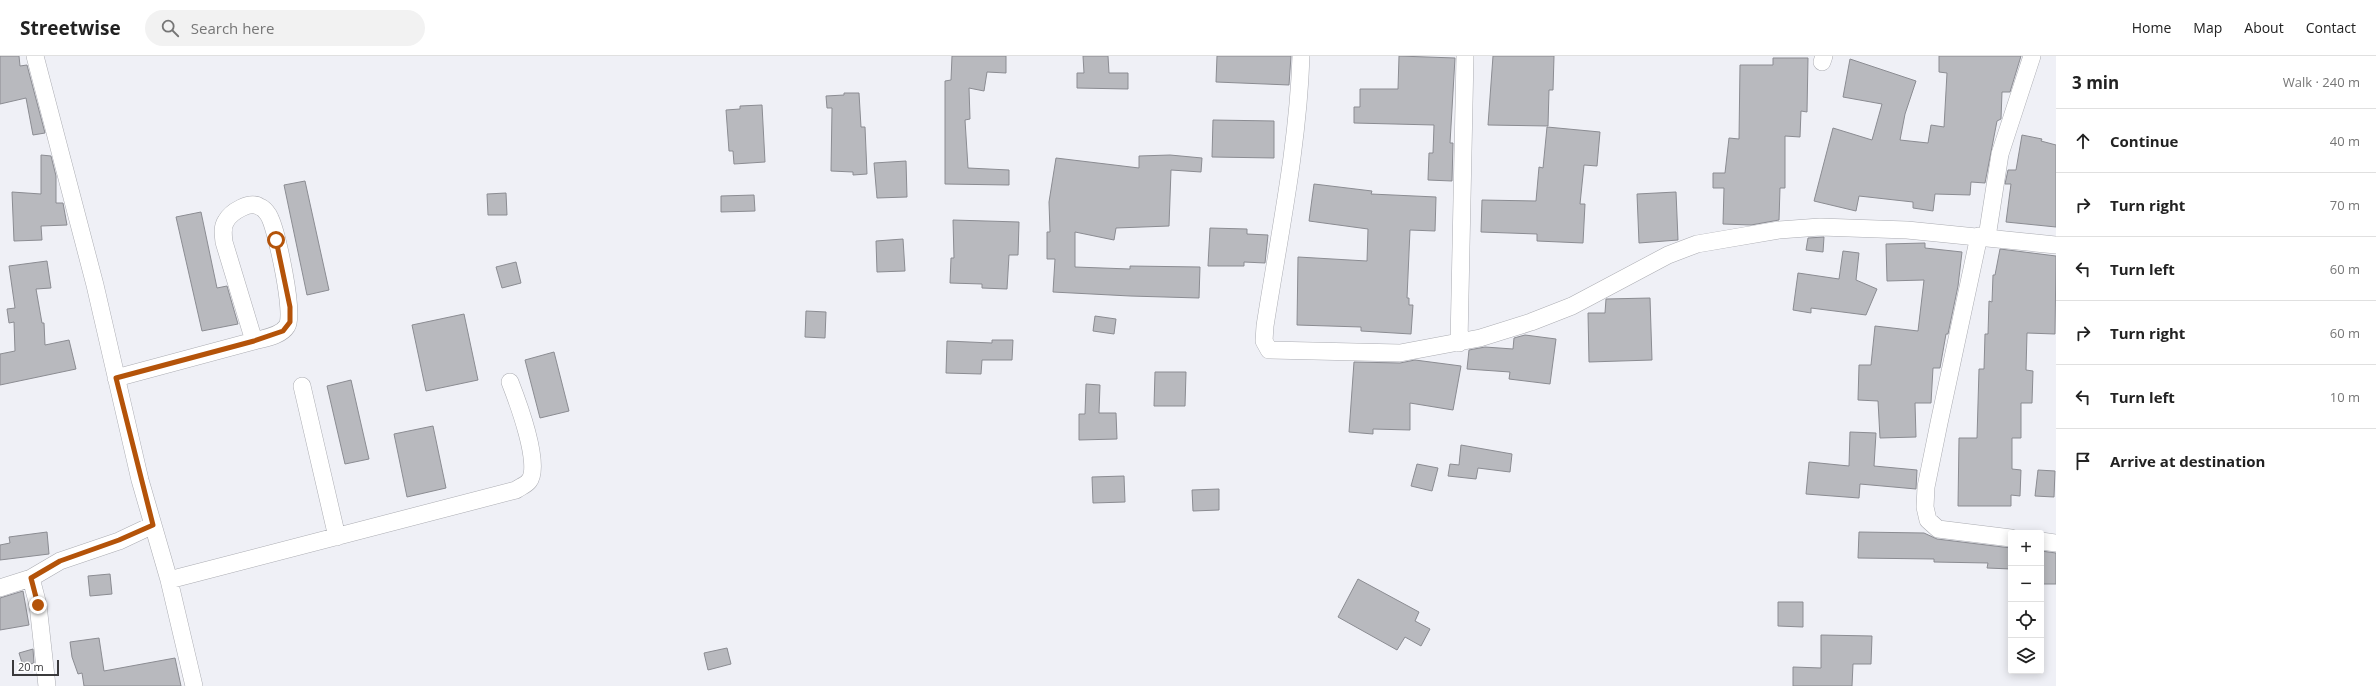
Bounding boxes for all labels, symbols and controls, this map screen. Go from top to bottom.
search box [145,10,425,46]
text: Streetwise [20,15,121,41]
icon: search [159,17,181,39]
text: Search here [191,18,274,38]
text: Home [2132,18,2171,37]
text: Map [2193,18,2222,37]
text: About [2244,18,2284,37]
text: Contact [2306,18,2356,37]
text: 3 min [2072,71,2119,94]
text: Walk · 240 m [2283,73,2360,91]
icon: ahead [2072,130,2094,152]
text: Continue [2110,131,2178,151]
text: 40 m [2330,132,2360,150]
icon: right [2072,194,2094,216]
text: Turn right [2110,195,2185,215]
text: 70 m [2330,196,2360,214]
route start [267,231,285,249]
icon: left [2072,258,2094,280]
text: Turn left [2110,259,2175,279]
text: 60 m [2330,260,2360,278]
icon: right [2072,322,2094,344]
text: Turn right [2110,323,2185,343]
text: 60 m [2330,324,2360,342]
icon: left [2072,386,2094,408]
text: Turn left [2110,387,2175,407]
text: 10 m [2330,388,2360,406]
icon: arrive [2072,450,2094,472]
text: Arrive at destination [2110,451,2265,471]
map controls [2008,530,2044,674]
button: + [2008,530,2044,566]
button: − [2008,566,2044,602]
route end [29,596,47,614]
button: locate [2008,602,2044,638]
button: layers [2008,638,2044,674]
scale bar [12,658,59,677]
text: 20 m [18,659,44,674]

